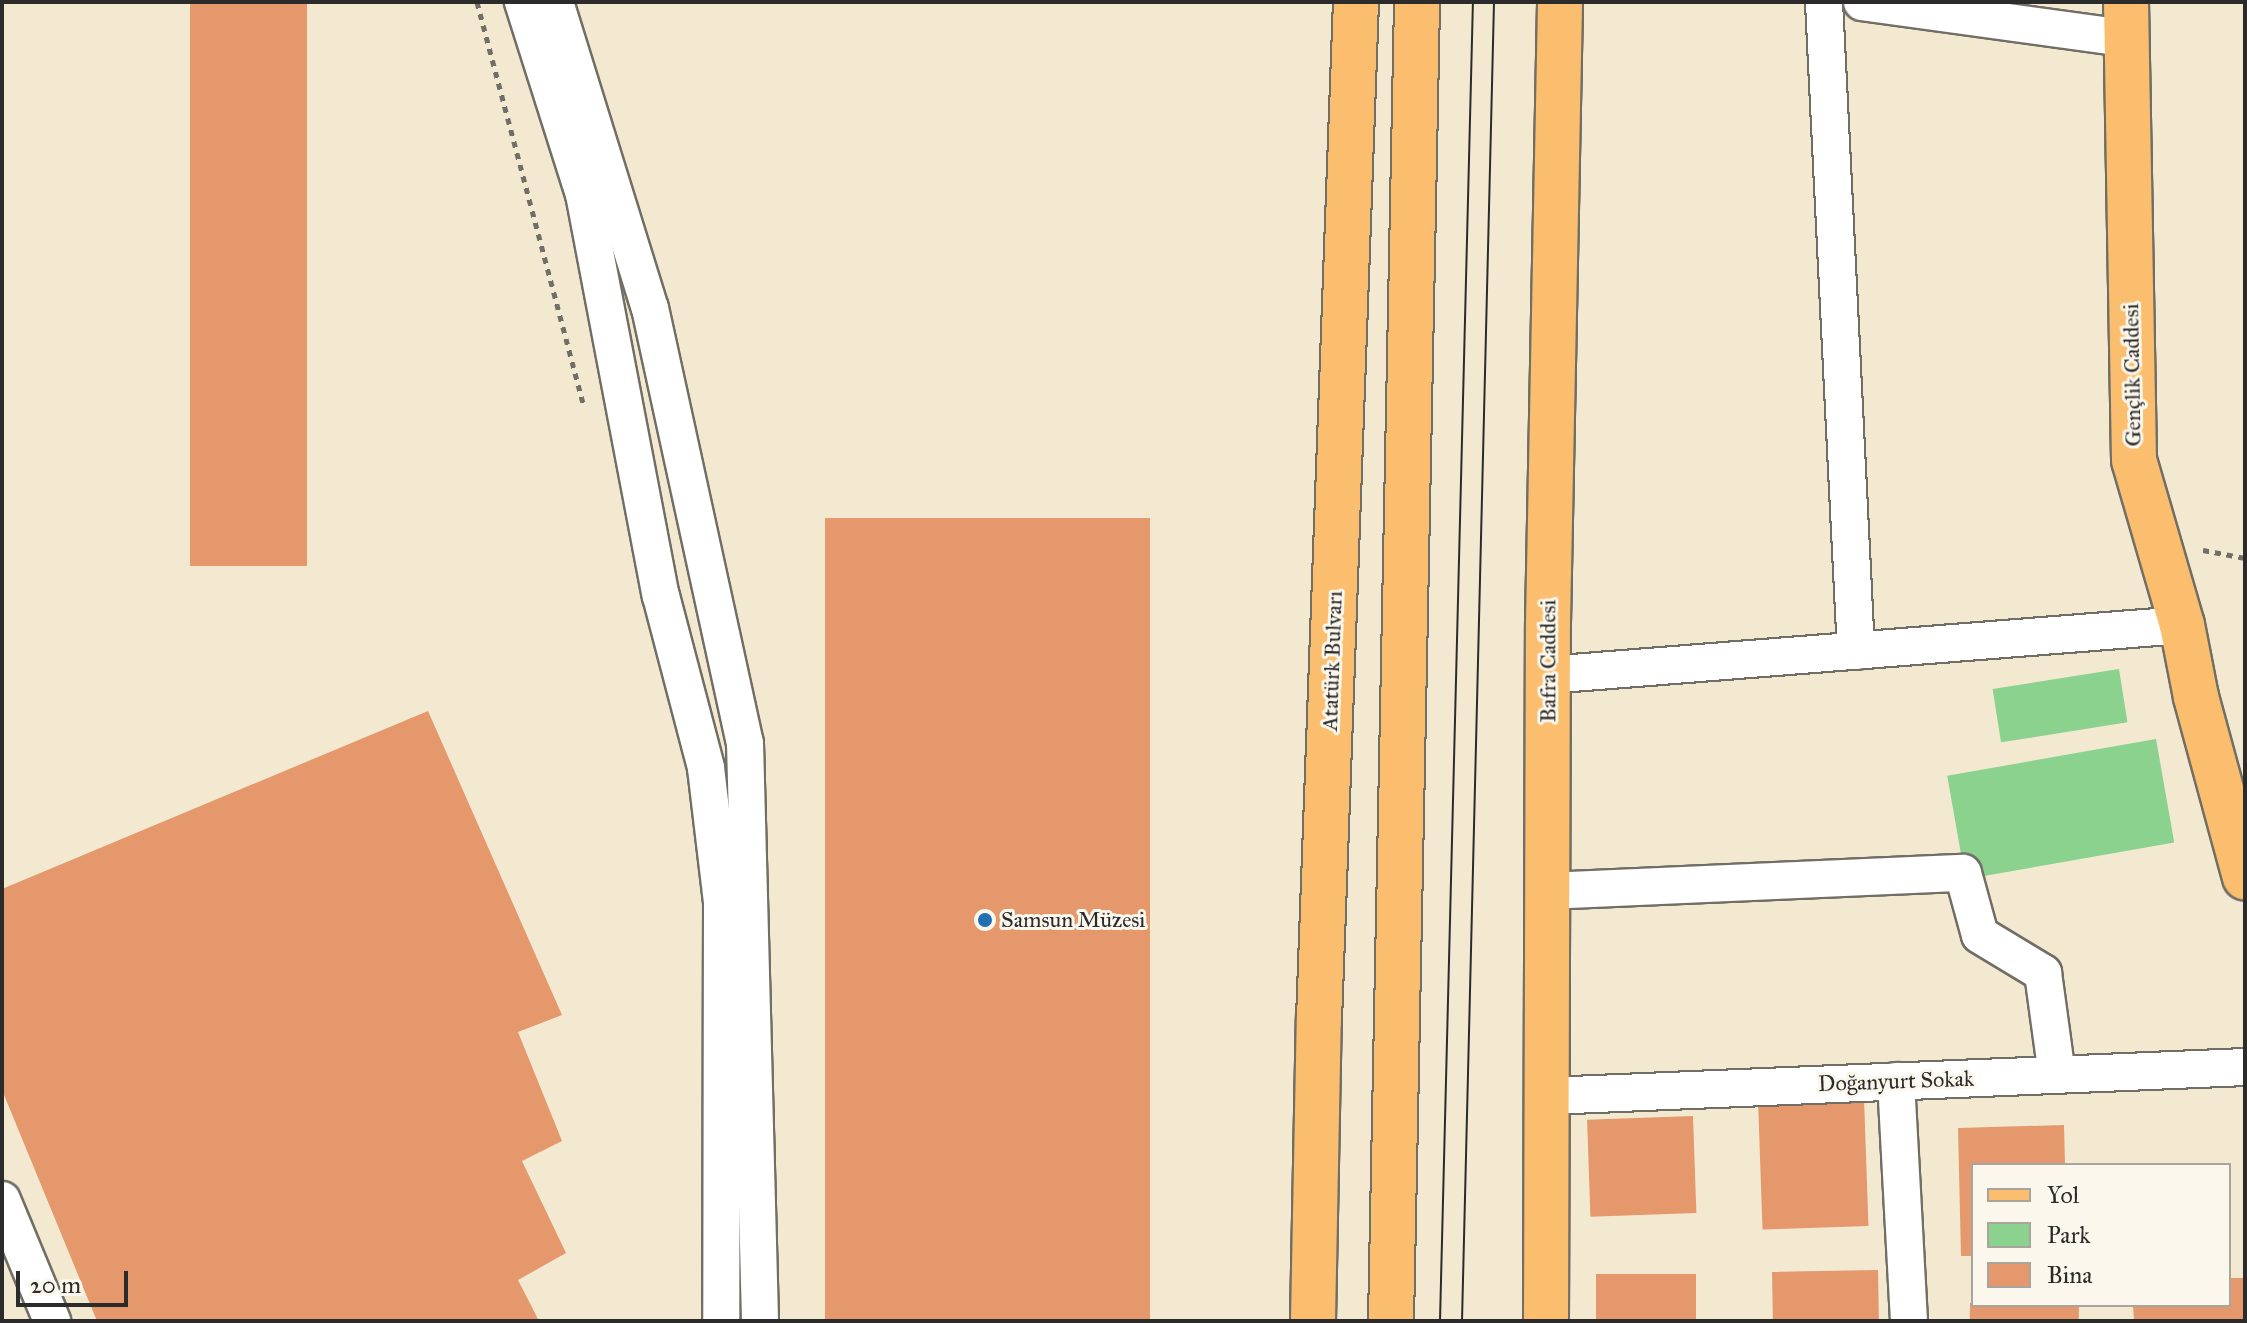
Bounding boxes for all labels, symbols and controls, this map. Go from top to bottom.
street label: Gençlik Caddesi [2118,303,2146,447]
street label: Atatürk Bulvarı [1316,590,1348,732]
street label: Bafra Caddesi [1535,599,1561,723]
place label: Samsun Müzesi [1001,907,1145,933]
marker: Samsun Müzesi [976,911,994,929]
street label: Doğanyurt Sokak [1818,1065,1974,1097]
legend [1971,1163,2231,1307]
text: Yol [2047,1180,2079,1210]
text: Park [2047,1220,2090,1250]
scale bar [20,1255,132,1305]
text: Bina [2047,1260,2093,1290]
text: 20 m [30,1270,81,1300]

